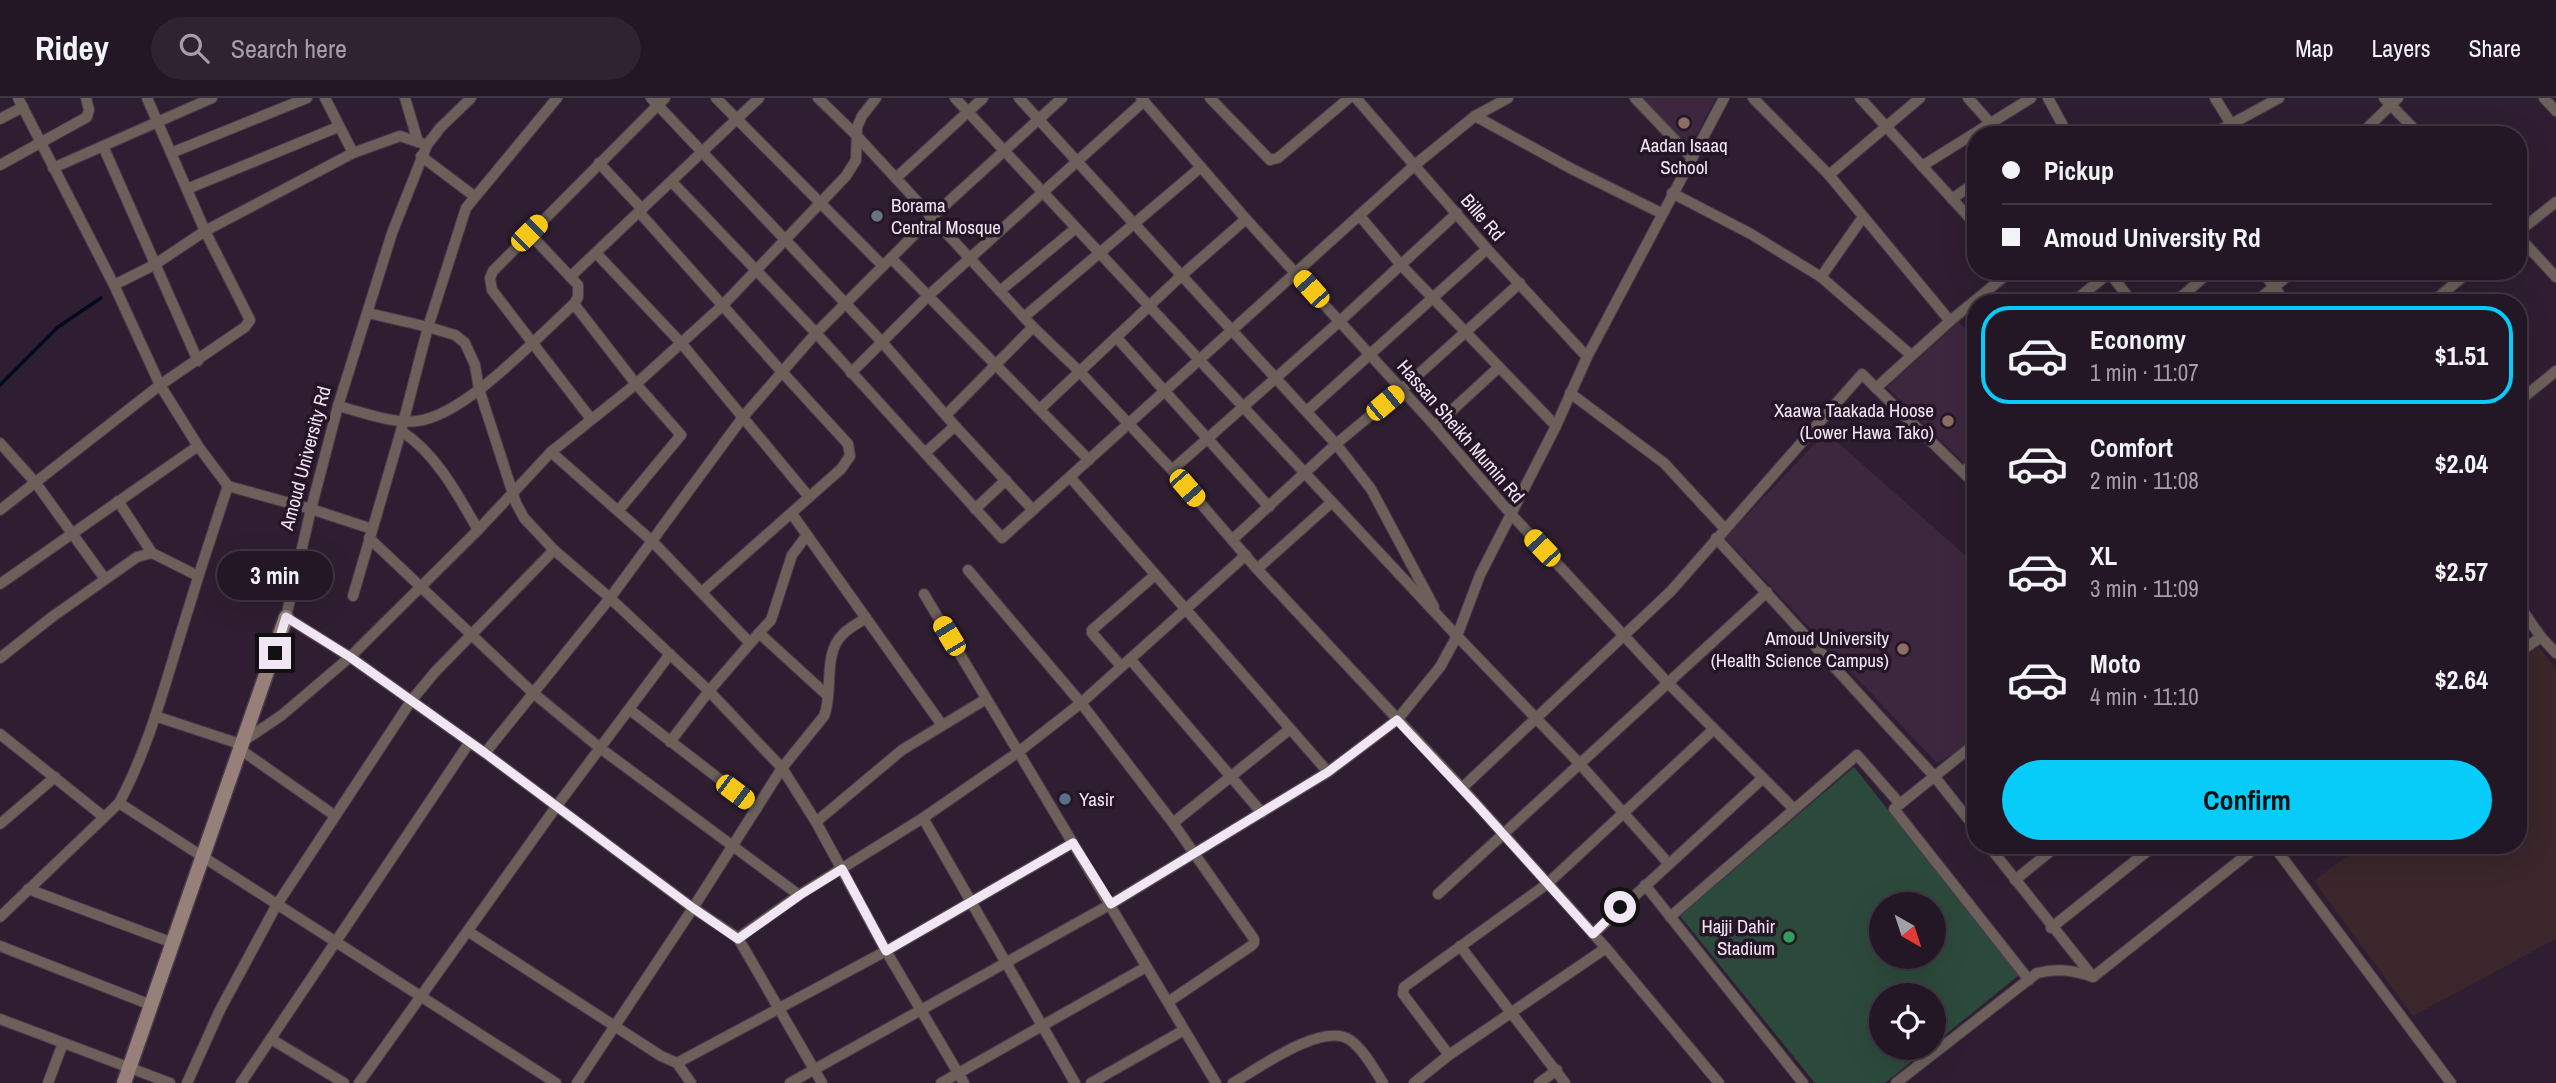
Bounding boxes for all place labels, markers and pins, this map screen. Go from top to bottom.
marker: Aadan Isaaq School [1676,115,1692,131]
place label: Aadan Isaaq School [1639,132,1728,180]
place label: Borama Central Mosque [891,192,1001,240]
marker: Borama Central Mosque [869,208,885,224]
place label: Xaawa Taakada Hoose (Lower Hawa Tako) [1774,397,1934,445]
marker: Xaawa Taakada Hoose (Lower Hawa Tako) [1940,413,1956,429]
place label: Amoud University (Health Science Campus) [1711,625,1889,673]
marker: Amoud University (Health Science Campus) [1895,641,1911,657]
place label: Yasir [1079,786,1115,812]
marker: Yasir [1057,791,1073,807]
place label: Hajji Dahir Stadium [1701,913,1776,961]
marker: Hajji Dahir Stadium [1781,929,1797,945]

